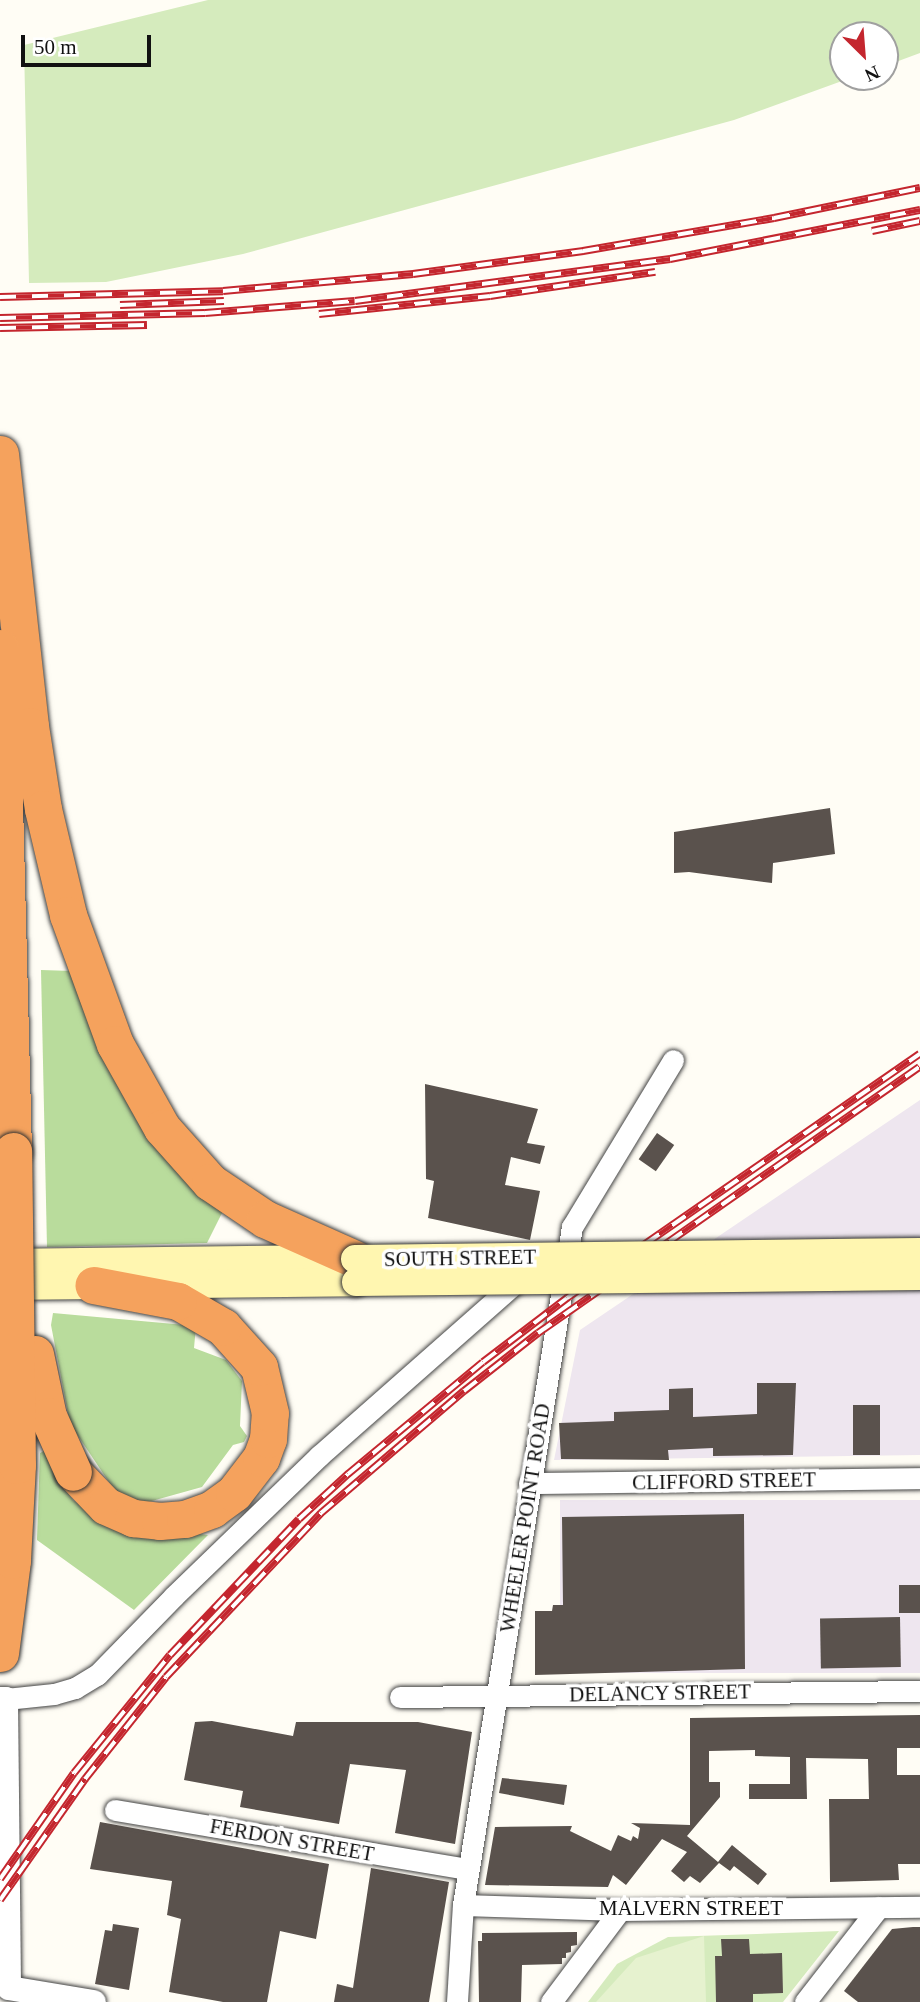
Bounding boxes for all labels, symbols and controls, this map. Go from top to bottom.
scale bar [24,21,154,65]
north arrow [829,21,899,91]
text: 50 m [34,35,77,59]
text: N [862,61,883,86]
street label: SOUTH STREET [384,1244,536,1272]
street label: WHEELER POINT ROAD [494,1401,556,1635]
street label: CLIFFORD STREET [632,1467,816,1495]
street label: DELANCY STREET [569,1679,751,1707]
street label: FERDON STREET [208,1813,376,1867]
street label: MALVERN STREET [599,1895,783,1921]

